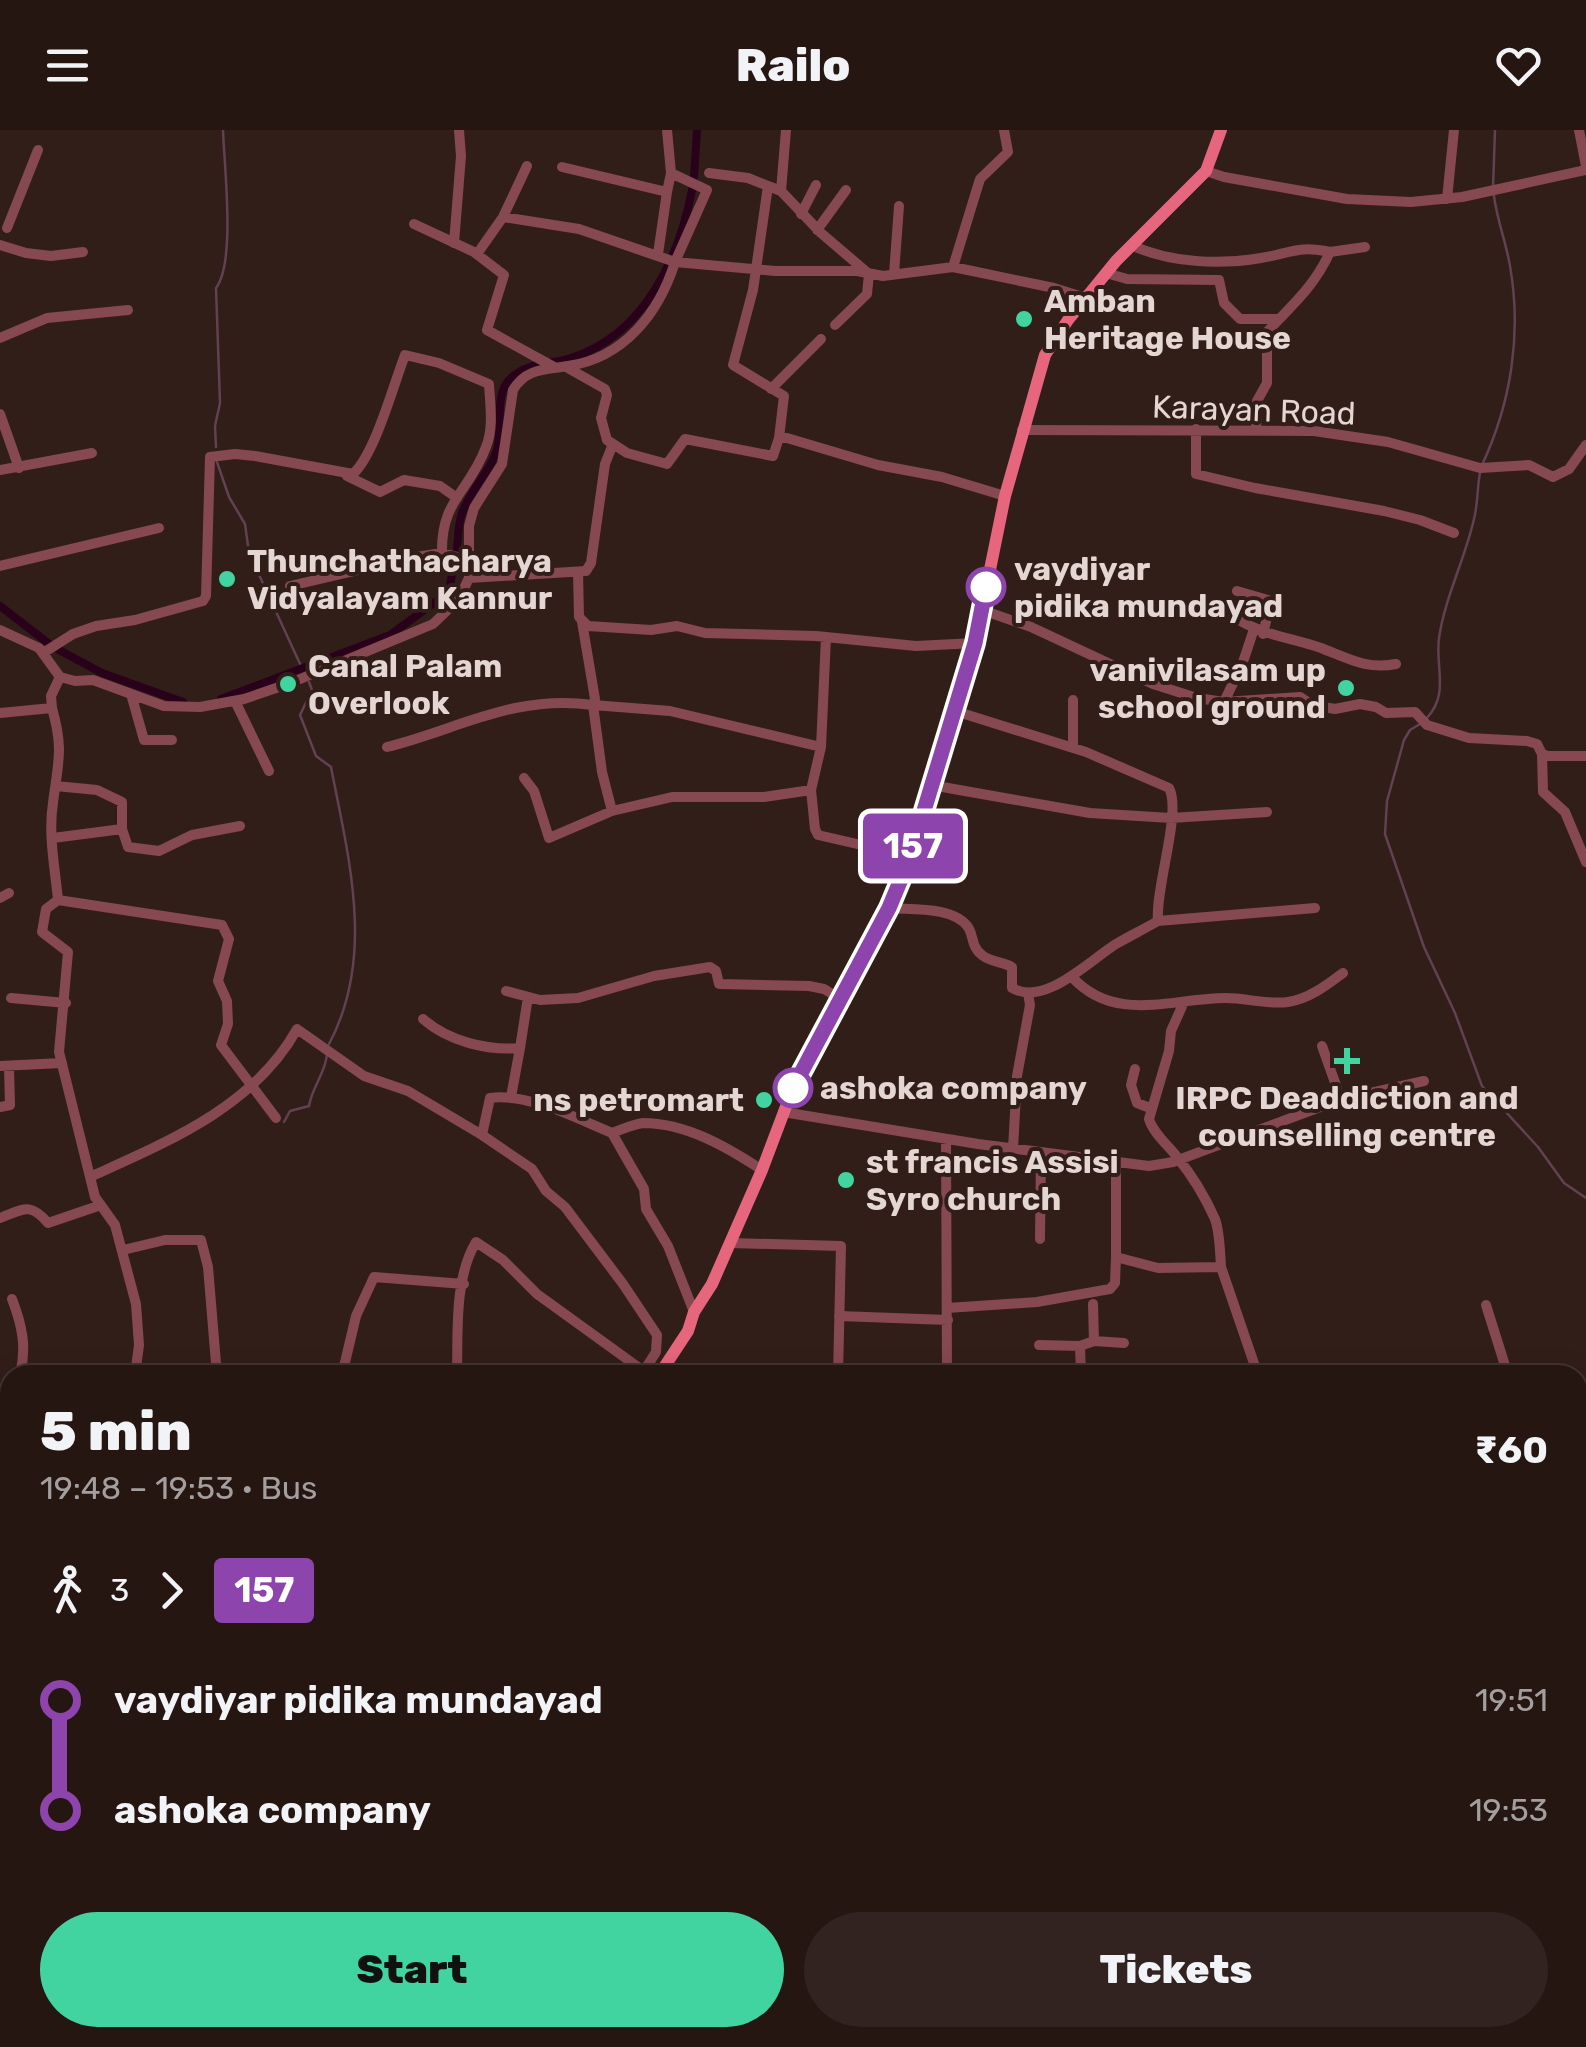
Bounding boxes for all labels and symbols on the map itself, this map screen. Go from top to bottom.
place label: Amban Heritage House [1044,282,1291,357]
marker: Amban Heritage House [1013,308,1035,330]
street label: Karayan Road [1152,387,1356,433]
place label: Thunchathacharya Vidyalayam Kannur [247,542,553,617]
place label: vaydiyar pidika mundayad [1014,550,1283,625]
marker: Thunchathacharya Vidyalayam Kannur [216,568,238,590]
marker: vaydiyar pidika mundayad [967,568,1005,606]
place label: Canal Palam Overlook [308,647,502,722]
place label: vanivilasam up school ground [1089,651,1326,726]
marker: Canal Palam Overlook [277,673,299,695]
marker: vanivilasam up school ground [1335,677,1357,699]
line badge: 157 [856,814,970,878]
marker: IRPC Deaddiction and counselling centre [1334,1048,1360,1074]
marker: ashoka company [774,1069,812,1107]
place label: ashoka company [820,1069,1087,1107]
place label: IRPC Deaddiction and counselling centre [1175,1079,1519,1154]
place label: ns petromart [533,1081,744,1119]
marker: ns petromart [753,1089,775,1111]
place label: st francis Assisi Syro church [866,1143,1119,1218]
marker: st francis Assisi Syro church [835,1169,857,1191]

